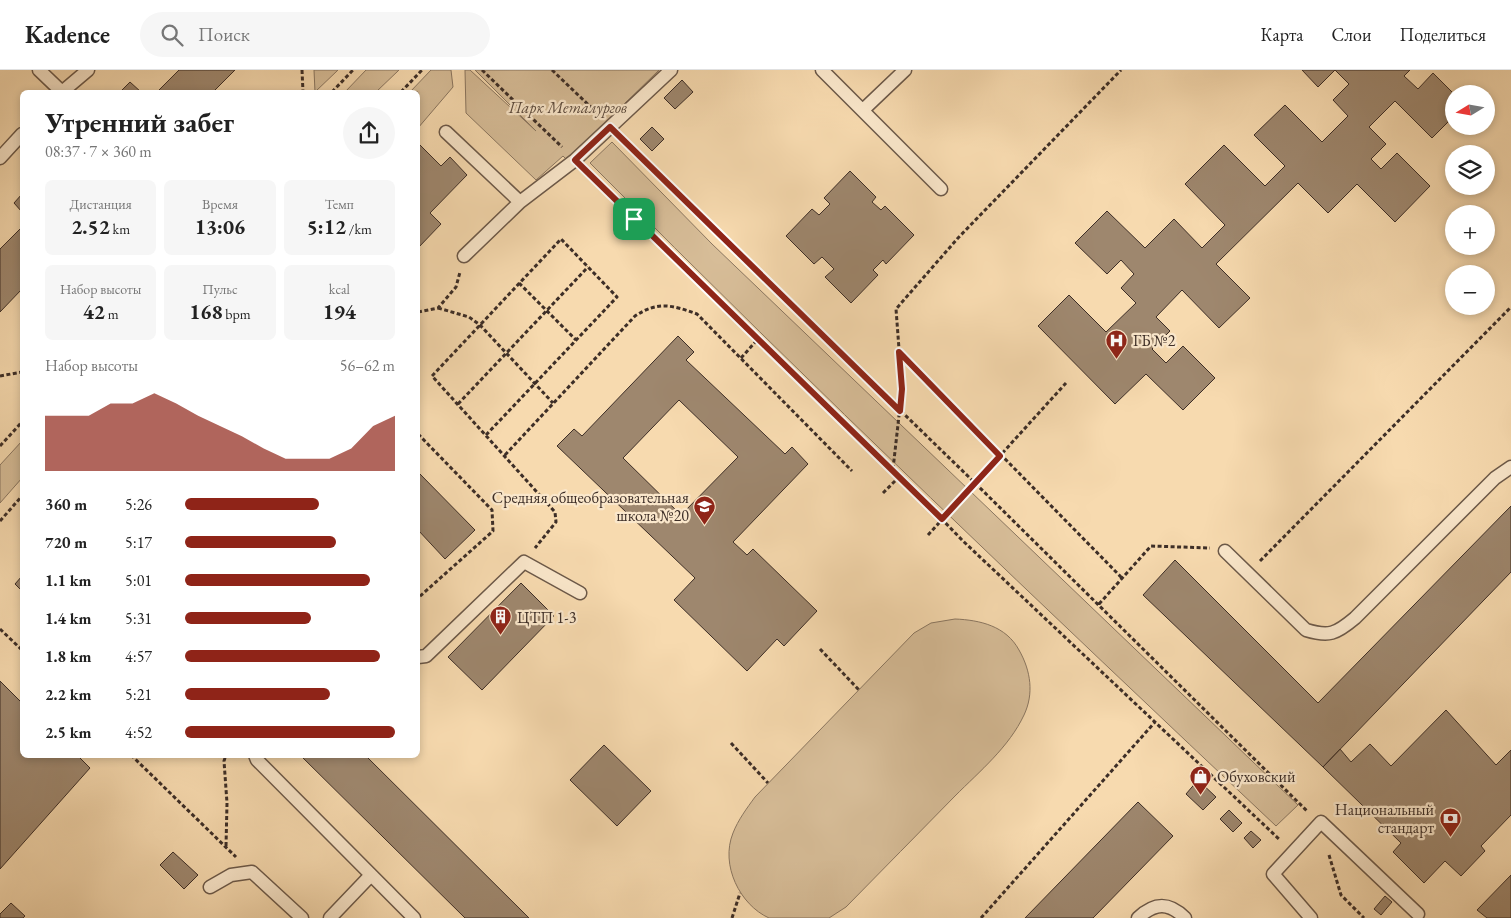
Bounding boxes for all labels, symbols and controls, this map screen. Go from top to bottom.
search box [140,12,490,57]
text: Kadence [25,19,110,50]
icon: search [158,21,186,49]
text: Поиск [198,22,250,47]
text: Карта [1261,23,1304,46]
text: Слои [1332,23,1371,46]
text: Поделиться [1399,23,1486,46]
north arrow [1445,85,1495,135]
map controls [1445,85,1495,315]
park label: Парк Металургов [508,97,627,118]
text: Утренний забег [45,104,234,140]
button: share [343,107,395,159]
text: 08:37 · 7 × 360 m [45,141,152,162]
button: layers [1445,145,1495,195]
text: Дистанция [69,195,132,213]
text: Время [202,195,238,213]
text: Темп [325,195,354,213]
pin [613,198,655,240]
icon: arrive [620,205,648,233]
button: + [1445,205,1495,255]
text: 2.52 [71,213,110,240]
text: 13:06 [195,213,245,240]
text: 5:12 [307,213,346,240]
text: km [110,220,130,238]
text: /km [346,220,372,238]
button: − [1445,265,1495,315]
text: Набор высоты [60,280,141,298]
text: Пульс [202,280,238,298]
text: kcal [329,280,350,298]
text: 42 [83,298,105,325]
text: 168 [189,298,223,325]
text: 194 [323,298,356,325]
text: m [105,305,119,323]
text: bpm [223,305,251,323]
hospital icon: ГБ №2 [1105,328,1129,359]
place label: ГБ №2 [1133,330,1176,351]
text: Набор высоты [45,355,138,376]
text: 56–62 m [340,355,395,376]
place label: Средняя общеобразовательная школа №20 [492,487,689,526]
text: 360 m [45,494,87,515]
text: 5:26 [125,494,152,515]
school or university icon: Средняя общеобразовательная школа №20 [693,494,717,525]
text: 720 m [45,532,87,553]
text: 5:17 [125,532,152,553]
text: 1.1 km [45,570,91,591]
text: 5:01 [125,570,152,591]
building icon: ЦТП 1-3 [489,605,513,636]
place label: ЦТП 1-3 [517,607,577,628]
text: 1.4 km [45,608,91,629]
text: 5:31 [125,608,152,629]
text: 1.8 km [45,646,91,667]
text: 4:57 [125,646,152,667]
text: 2.2 km [45,684,91,705]
text: 5:21 [125,684,152,705]
text: 2.5 km [45,722,91,743]
text: 4:52 [125,722,152,743]
shop icon: Обуховский [1189,764,1213,795]
place label: Обуховский [1217,766,1296,787]
place label: Национальный стандарт [1335,799,1435,838]
bank icon: Национальный стандарт [1438,806,1462,837]

